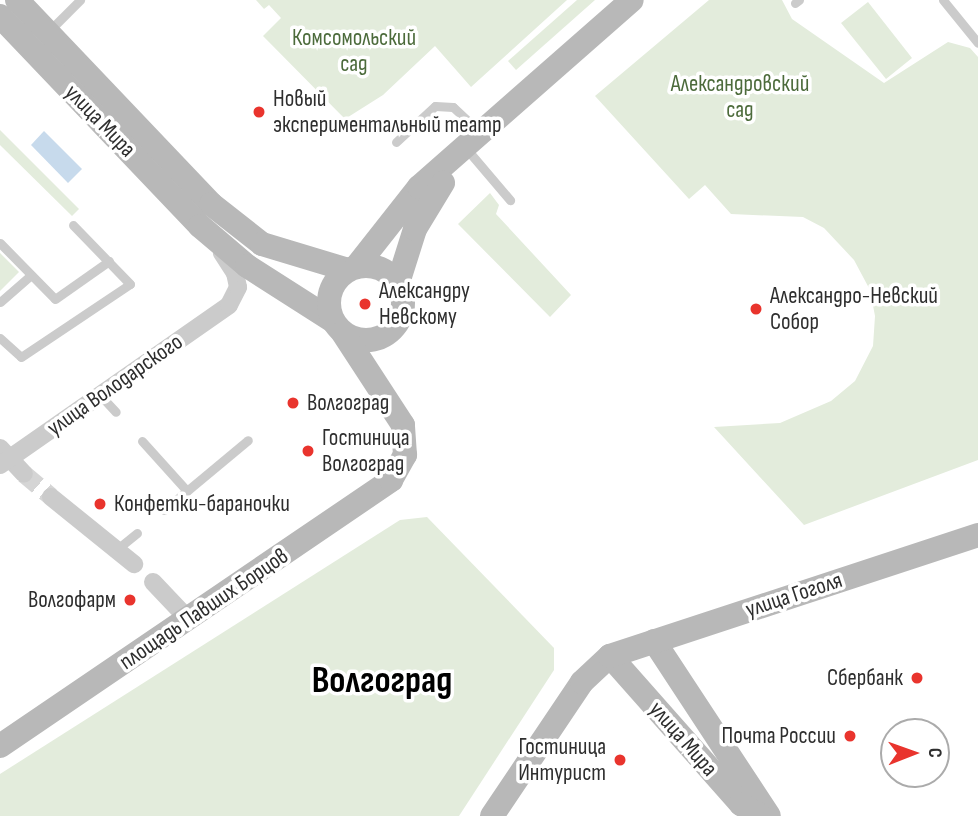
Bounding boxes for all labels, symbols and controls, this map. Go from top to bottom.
park label: Комсомольский сад [292,24,416,78]
park label: Александровский сад [671,70,809,124]
street label: улица Мира [59,79,141,163]
place label: Новый экспериментальный театр [273,85,502,139]
marker: Новый экспериментальный театр [251,104,267,120]
place label: Александру Невскому [379,277,470,331]
place label: Александро-Невский Собор [770,282,938,336]
marker: Александру Невскому [357,296,373,312]
marker: Александро-Невский Собор [748,301,764,317]
street label: улица Володарского [42,328,188,442]
place label: Волгоград [307,389,389,417]
marker: Волгоград [285,395,301,411]
place label: Гостиница Волгоград [322,424,410,478]
marker: Гостиница Волгоград [300,443,316,459]
place label: Конфетки-бараночки [114,490,290,518]
marker: Конфетки-бараночки [92,496,108,512]
street label: площадь Павших Борцов [114,542,294,676]
street label: улица Гоголя [742,566,846,624]
place label: Волгофарм [28,586,116,614]
marker: Волгофарм [122,592,138,608]
district label: Волгоград [312,659,452,703]
place label: Сбербанк [827,664,903,692]
marker: Сбербанк [909,670,925,686]
street label: улица Мира [643,696,723,782]
north arrow [880,718,950,788]
place label: Почта России [721,722,836,750]
marker: Почта России [842,728,858,744]
place label: Гостиница Интурист [518,733,606,787]
text: С [923,748,946,758]
marker: Гостиница Интурист [612,752,628,768]

